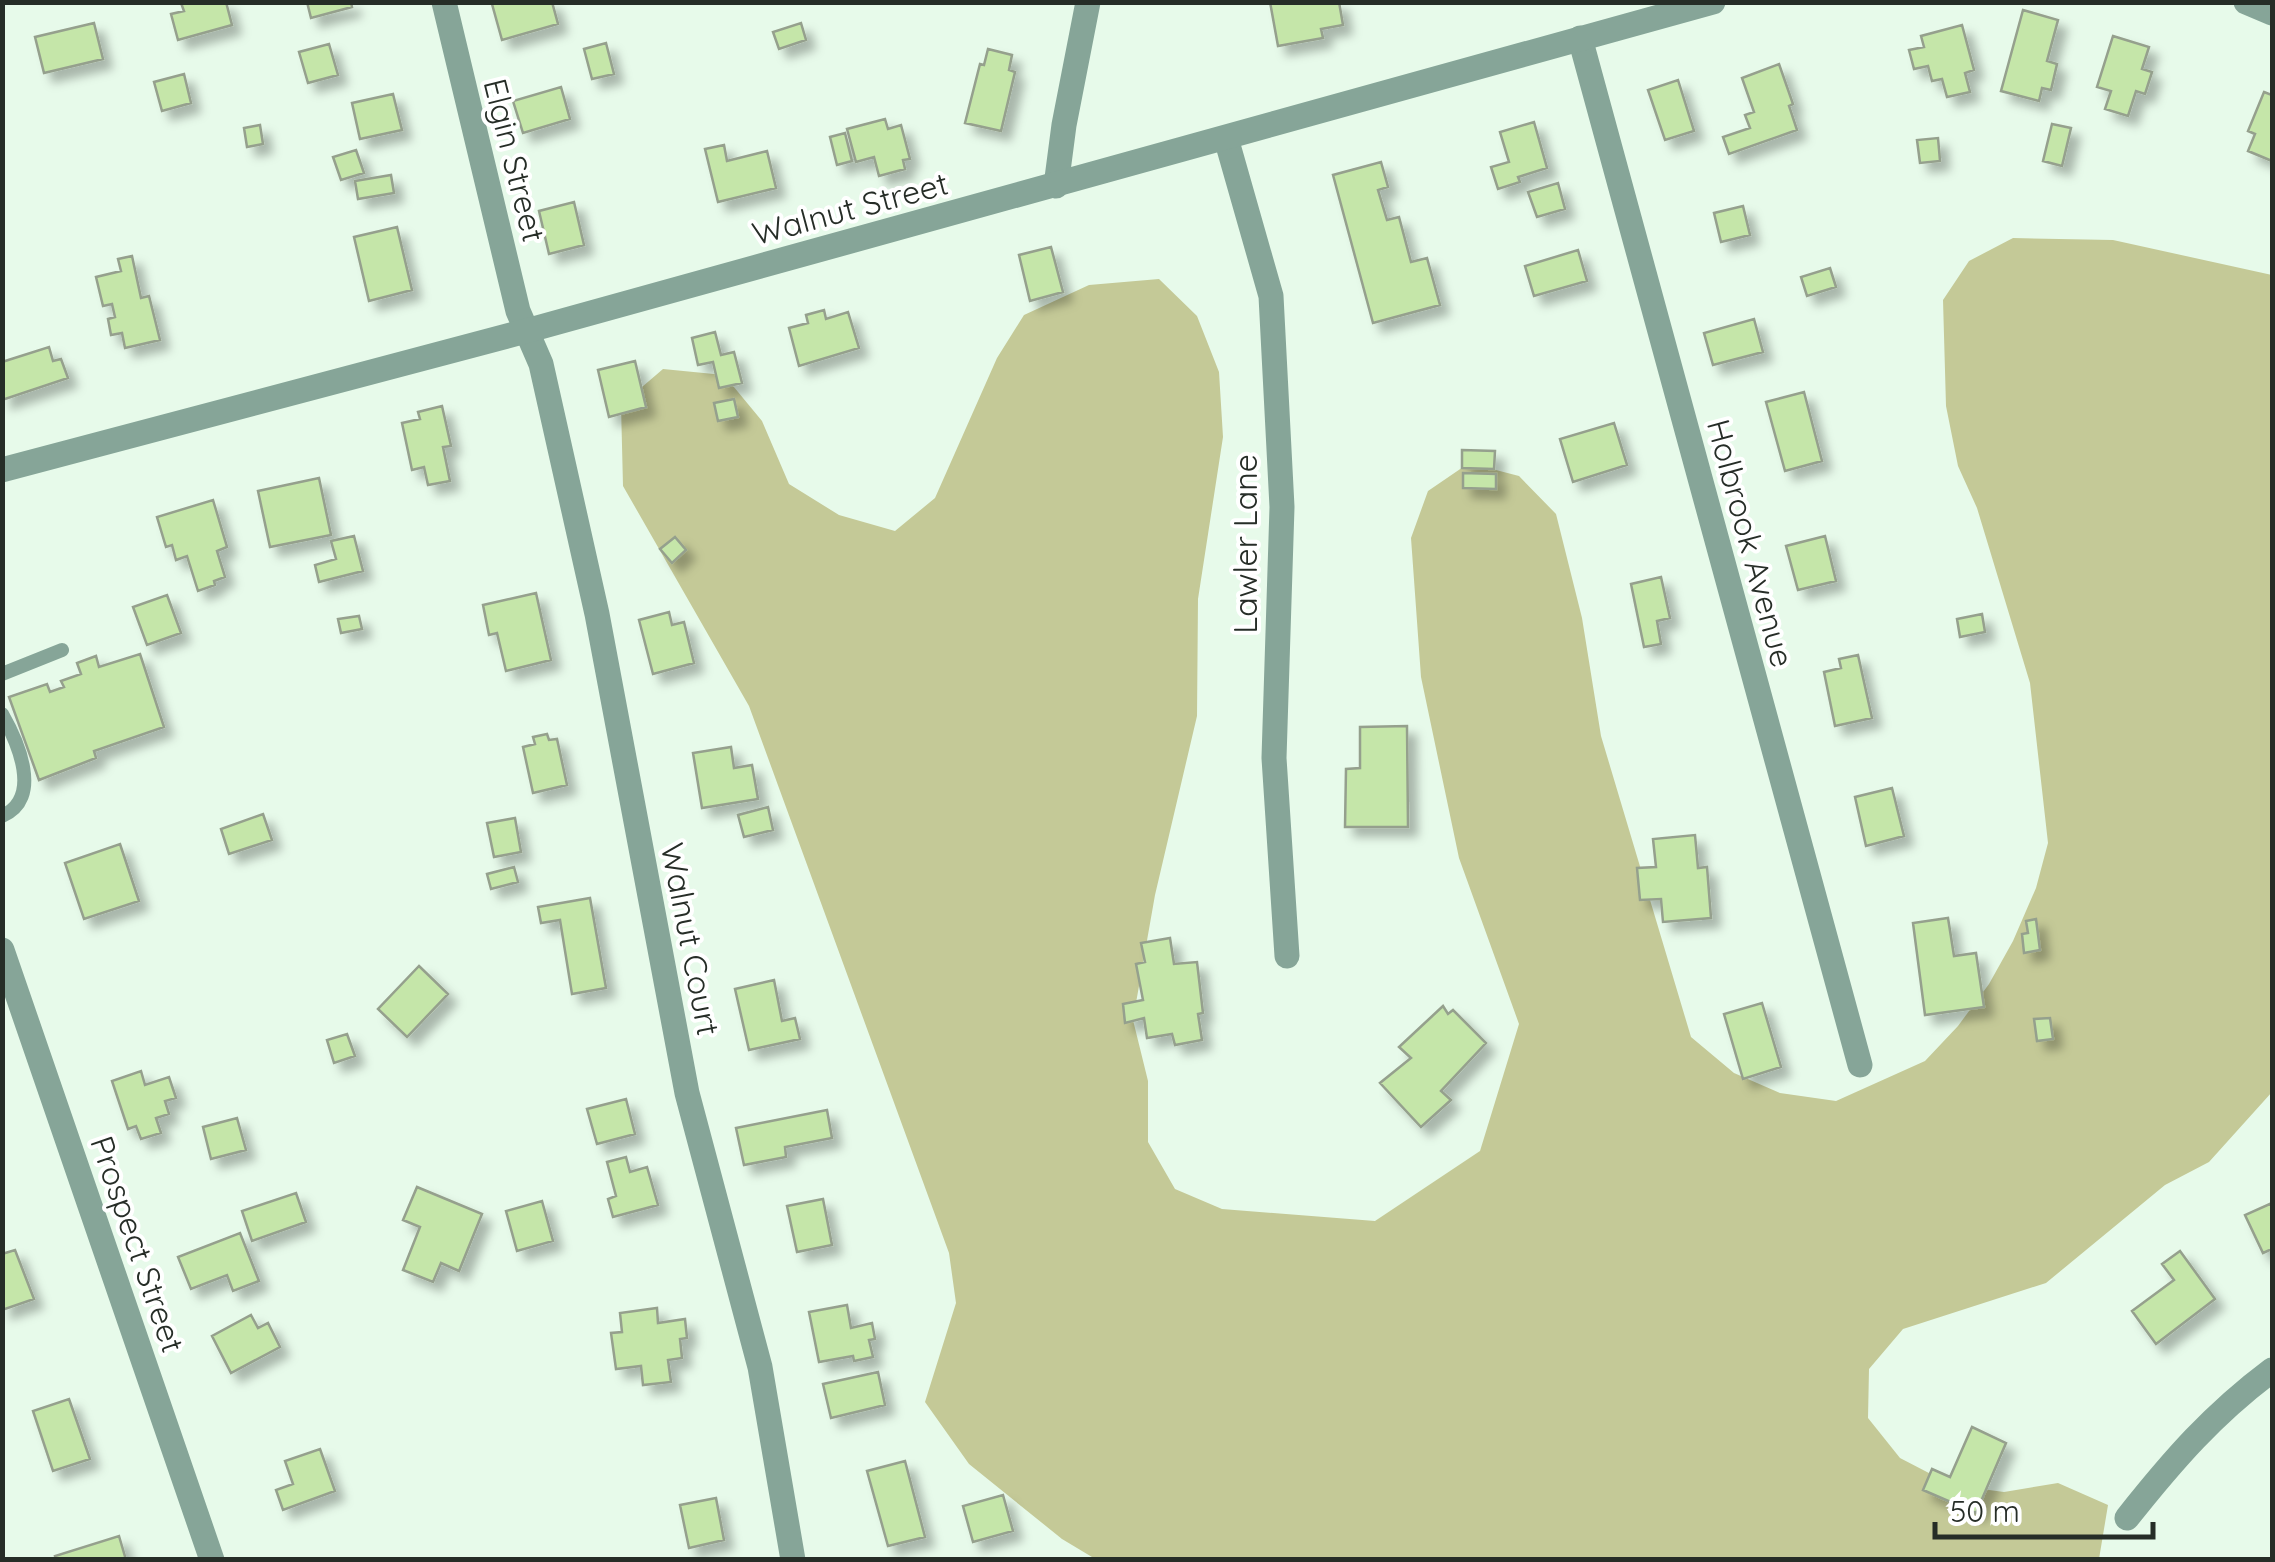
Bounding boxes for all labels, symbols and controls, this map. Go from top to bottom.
street label: Elgin Street [475,74,555,246]
street label: Walnut Street [748,163,952,253]
street label: Holbrook Avenue [1699,415,1803,671]
street label: Lawler Lane [1225,454,1265,634]
street label: Walnut Court [653,839,729,1039]
street label: Prospect Street [82,1131,194,1357]
scale bar [1935,1477,2152,1539]
text: 50 m [1950,1492,2020,1530]

